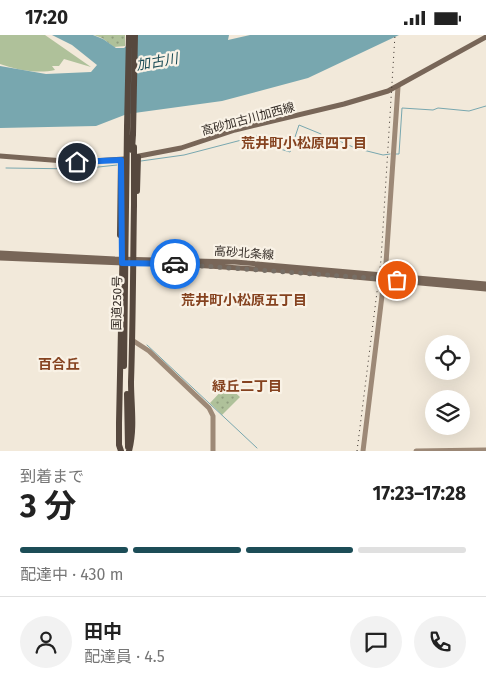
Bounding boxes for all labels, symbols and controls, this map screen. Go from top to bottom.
text: 17:20 [25,6,68,29]
water label: 加古川 [135,50,181,74]
street label: 高砂加古川加西線 [200,100,296,138]
district label: 荒井町小松原四丁目 [241,135,367,152]
pin [56,141,98,183]
icon: home [63,148,91,176]
courier [150,239,200,289]
street label: 高砂北条線 [214,244,274,262]
icon: car [161,250,189,278]
pin [376,259,418,301]
icon: bag [383,266,411,294]
street label: 国道250号 [110,276,124,330]
district label: 荒井町小松原五丁目 [181,292,307,309]
map controls [425,335,470,435]
button: locate [425,335,470,380]
district label: 百合丘 [38,356,80,373]
district label: 緑丘二丁目 [212,378,282,395]
button: layers [425,390,470,435]
text: 到着まで [20,467,84,486]
text: 17:23–17:28 [372,482,466,505]
text: 3 分 [20,487,76,525]
text: 配達中 · 430 m [20,565,123,584]
button: person [20,616,72,668]
button: chat [350,616,402,668]
button: phone [414,616,466,668]
text: 田中 [84,620,122,643]
text: 配達員 · 4.5 [84,647,165,666]

